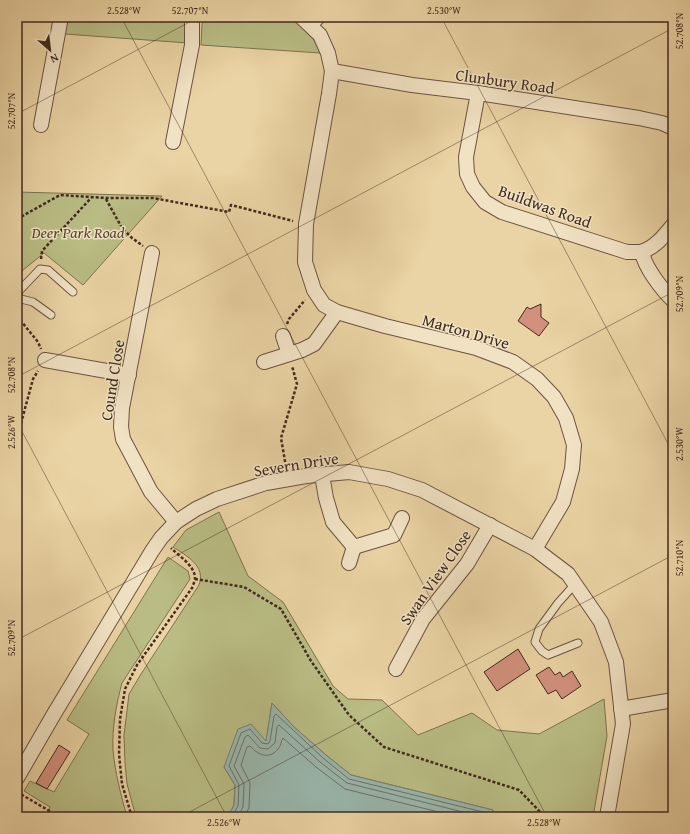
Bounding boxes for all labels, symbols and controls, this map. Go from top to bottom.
text: 2.528°W [107,3,141,18]
text: 52.707°N [172,3,209,18]
text: 2.530°W [427,3,461,18]
text: 52.708°N [672,12,687,49]
north arrow [30,30,70,70]
text: N [47,50,62,68]
street label: Clunbury Road [454,62,556,100]
text: 52.707°N [4,92,19,129]
street label: Buildwas Road [495,178,595,234]
park label: Deer Park Road [30,220,125,244]
text: 52.709°N [672,275,687,312]
street label: Marton Drive [420,307,512,355]
street label: Cound Close [94,338,130,422]
text: 52.708°N [4,356,19,393]
text: 2.526°W [4,415,19,449]
text: 2.530°W [672,427,687,461]
street label: Severn Drive [252,445,340,483]
street label: Swan View Close [393,524,477,630]
text: 52.710°N [672,539,687,576]
text: 52.709°N [4,619,19,656]
text: 2.526°W [207,815,241,830]
text: 2.528°W [527,815,561,830]

